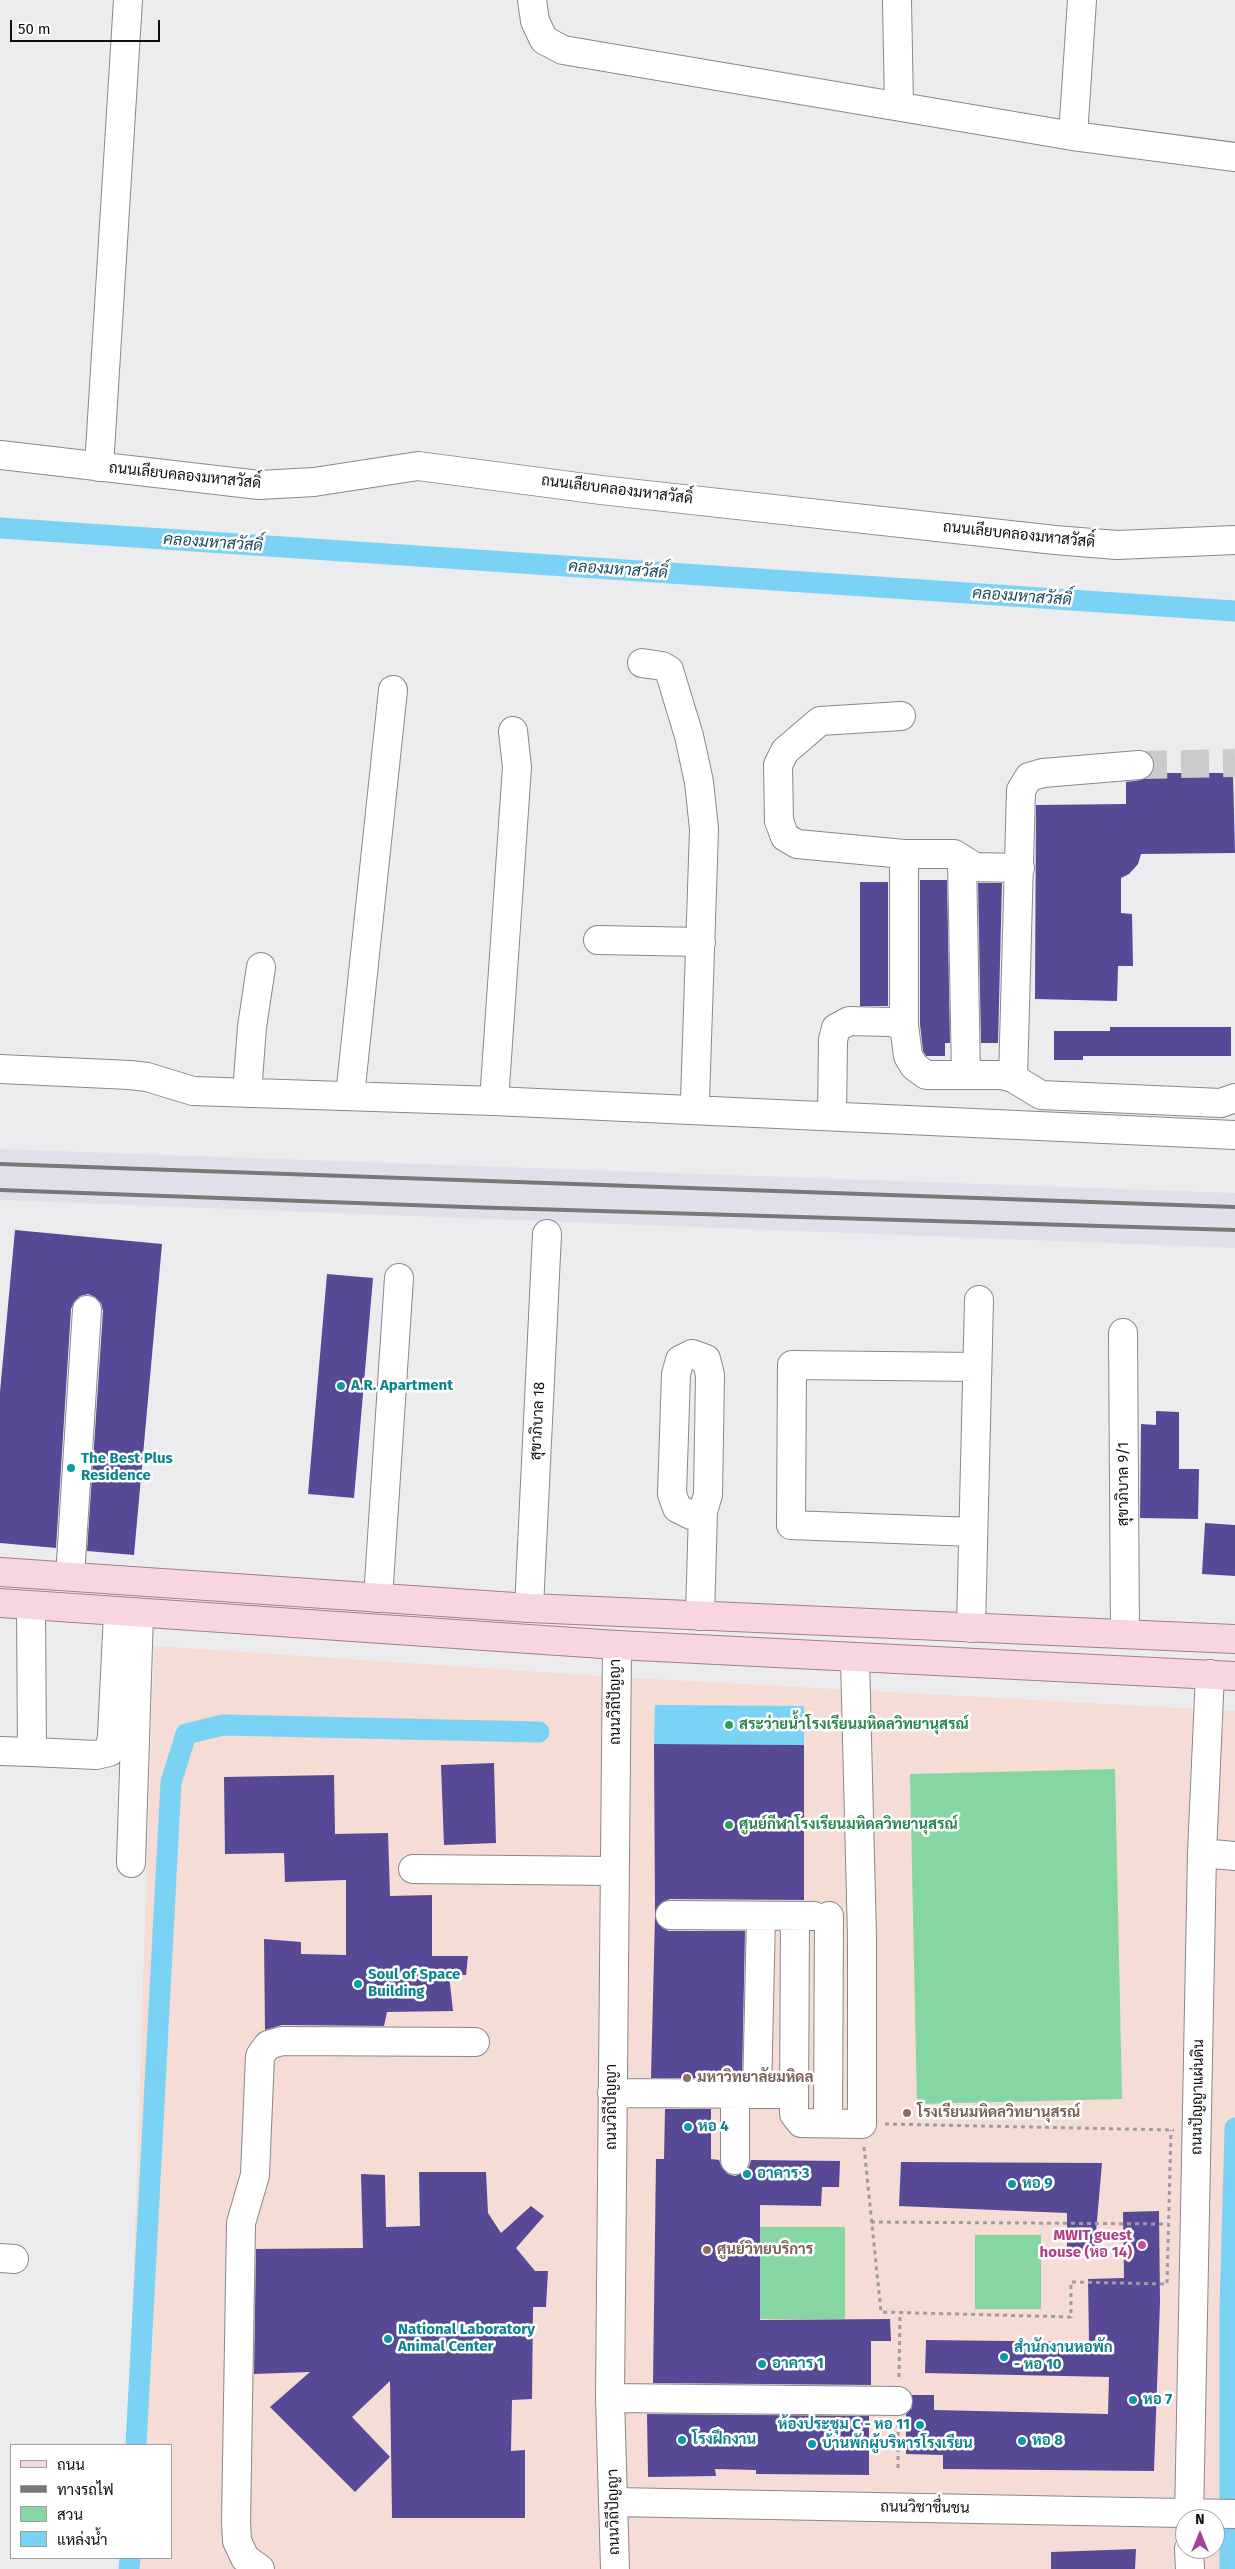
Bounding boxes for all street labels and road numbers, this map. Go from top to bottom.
street label: ถนนเลียบคลองมหาสวัสดิ์ [108,459,262,493]
street label: ถนนเลียบคลองมหาสวัสดิ์ [540,472,694,508]
street label: ถนนเลียบคลองมหาสวัสดิ์ [942,518,1096,552]
street label: สุขาภิบาล 18 [527,1381,549,1461]
street label: สุขาภิบาล 9/1 [1115,1442,1133,1526]
street label: ถนนวิถีปัญญา [607,1659,625,1745]
street label: ถนนปัญญาแผ่นดิน [1188,2039,1208,2155]
street label: ถนนวิถีปัญญา [603,2064,621,2150]
street label: ถนนวิถีปัญญา [604,2469,624,2555]
street label: ถนนวิชาชื่นชน [880,2498,970,2518]

